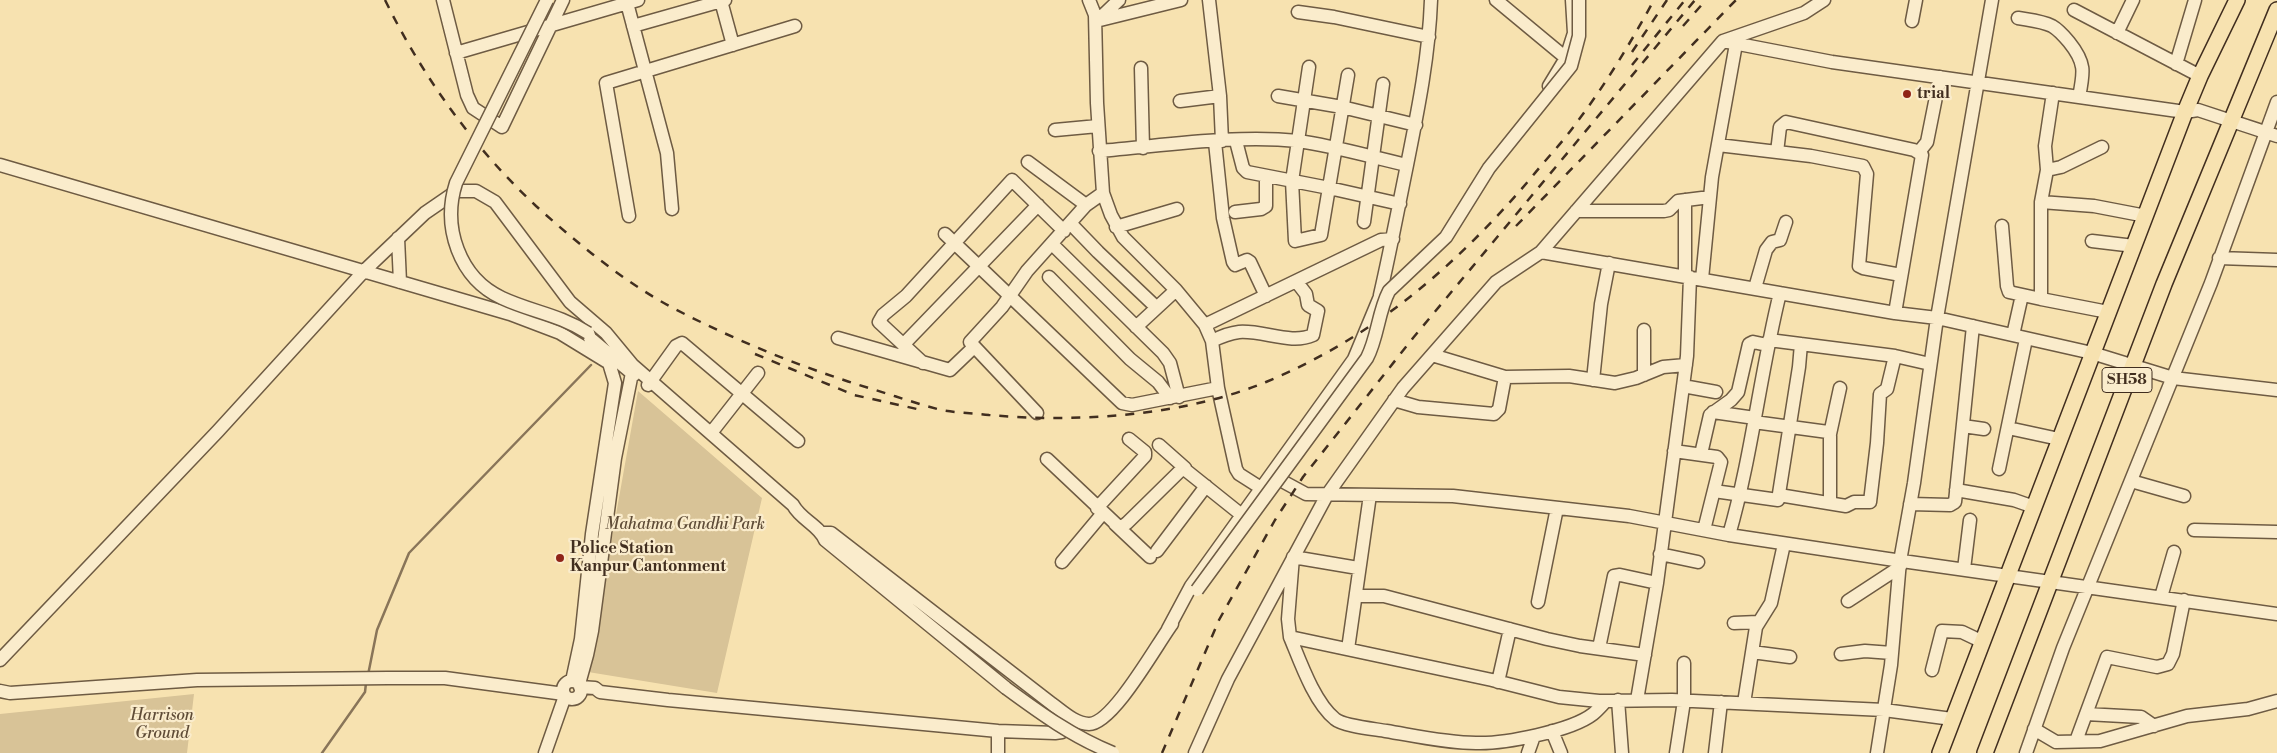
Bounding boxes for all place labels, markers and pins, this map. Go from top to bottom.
place label: trial [1917,84,1950,104]
marker: trial [1901,88,1913,100]
place label: Police Station Kanpur Cantonment [570,539,726,577]
marker: Police Station Kanpur Cantonment [554,552,566,564]

